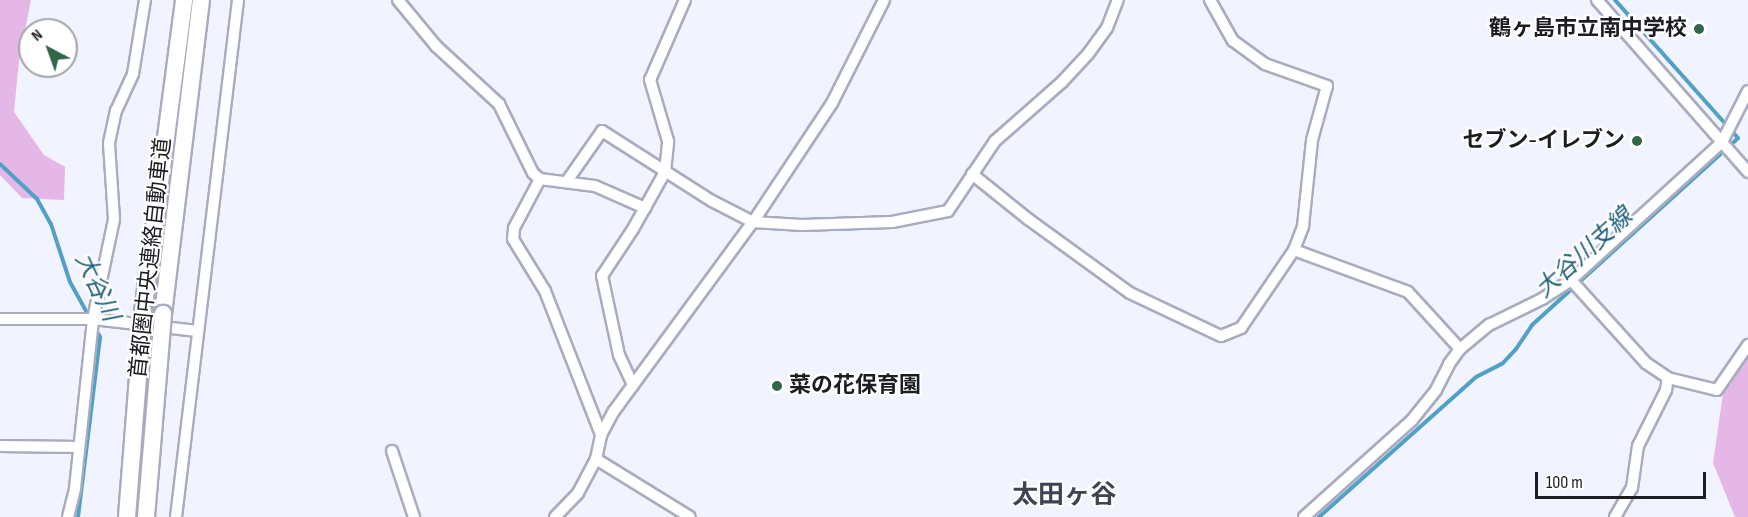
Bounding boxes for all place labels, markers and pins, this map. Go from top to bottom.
place label: 鶴ヶ島市立南中学校 [1489,16,1687,42]
marker: 鶴ヶ島市立南中学校 [1692,22,1706,36]
place label: セブン-イレブン [1463,128,1625,154]
marker: セブン-イレブン [1630,134,1644,148]
place label: 菜の花保育園 [789,373,921,399]
marker: 菜の花保育園 [770,379,784,393]

